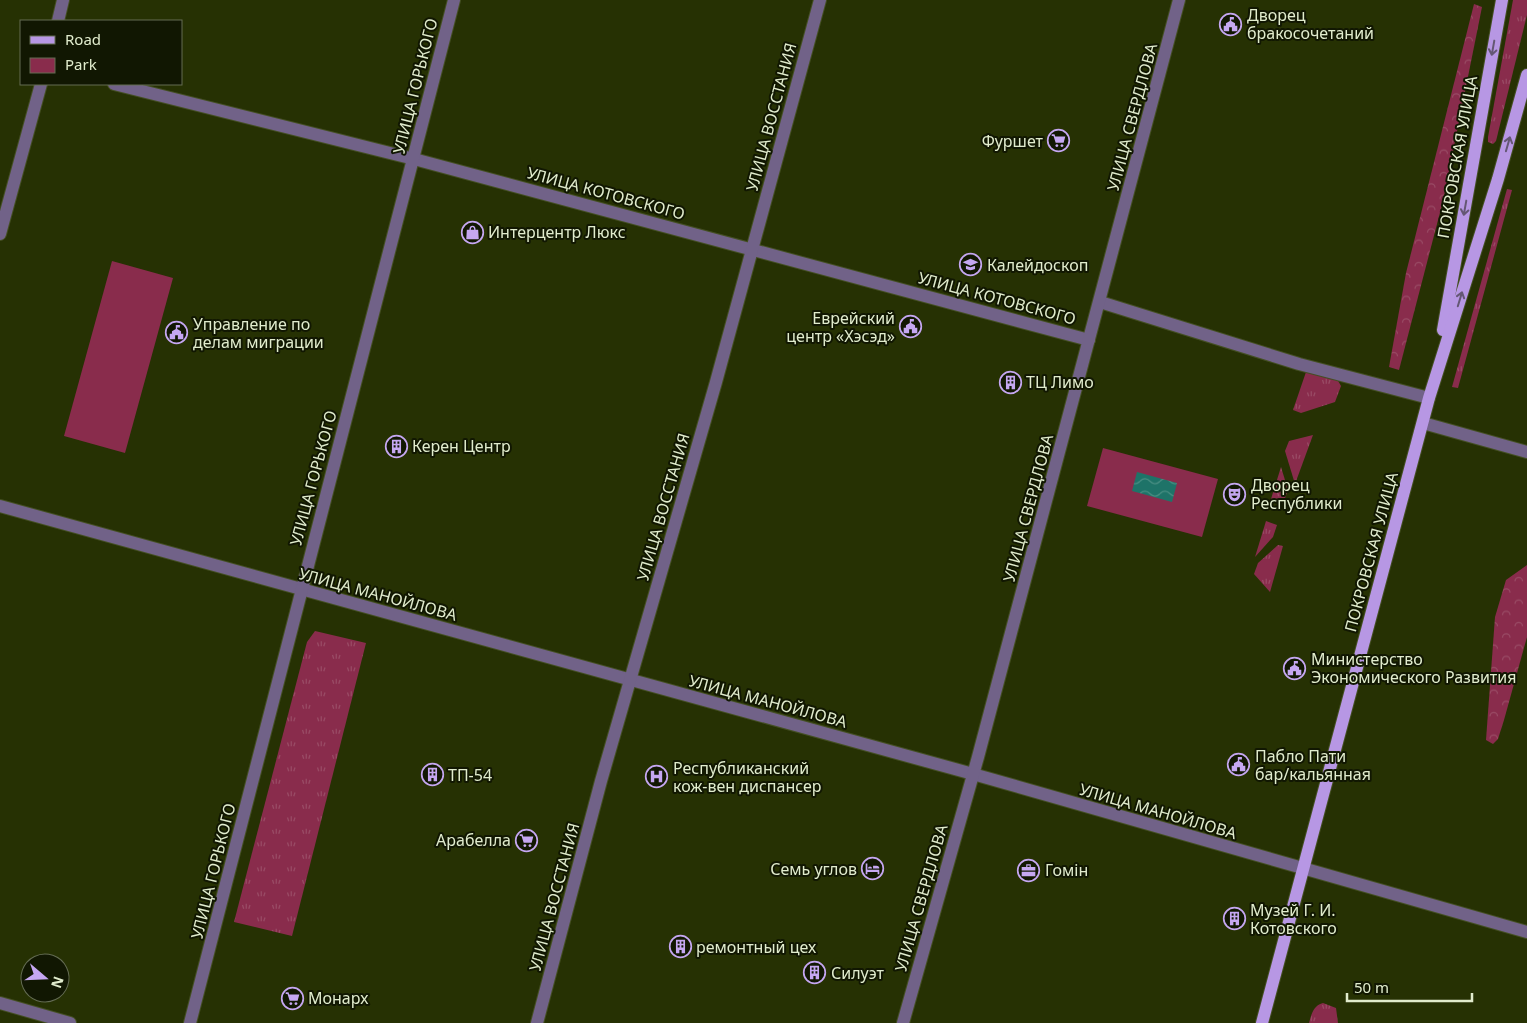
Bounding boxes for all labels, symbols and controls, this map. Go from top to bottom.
place label: Дворец бракосочетаний [1247,4,1374,44]
public building icon: Дворец бракосочетаний [1219,12,1243,36]
street label: УЛИЦА ГОРЬКОГО [387,16,443,156]
legend [20,20,182,85]
text: Road [65,29,101,49]
street label: УЛИЦА ВОССТАНИЯ [741,40,801,194]
street label: УЛИЦА СВЕРДЛОВА [1102,40,1163,193]
one-way arrow [1488,40,1498,56]
text: Park [65,54,97,74]
street label: ПОКРОВСКАЯ УЛИЦА [1432,73,1482,240]
supermarket icon: Фуршет [1047,129,1071,153]
place label: Фуршет [982,130,1044,152]
one-way arrow [1503,136,1513,152]
street label: УЛИЦА КОТОВСКОГО [525,161,687,225]
one-way arrow [1459,200,1469,216]
shop icon: Интерцентр Люкс [460,220,484,244]
place label: Интерцентр Люкс [488,221,626,243]
school or university icon: Калейдоскоп [959,253,983,277]
place label: Калейдоскоп [987,254,1088,276]
street label: УЛИЦА КОТОВСКОГО [916,266,1078,330]
one-way arrow [1456,292,1465,308]
place label: Еврейский центр «Хэсэд» [786,307,895,347]
place label: Управление по делам миграции [193,313,324,353]
public building icon: Еврейский центр «Хэсэд» [899,315,923,339]
public building icon: Управление по делам миграции [165,321,189,345]
building icon: ТЦ Лимо [998,370,1022,394]
place label: ТЦ Лимо [1026,371,1094,393]
street label: УЛИЦА ГОРЬКОГО [284,408,342,548]
street label: УЛИЦА ВОССТАНИЯ [631,431,695,583]
street label: УЛИЦА СВЕРДЛОВА [998,431,1059,584]
building icon: Керен Центр [384,434,408,458]
place label: Керен Центр [412,435,511,457]
street label: ПОКРОВСКАЯ УЛИЦА [1339,469,1403,634]
place label: Дворец Республики [1251,474,1342,514]
theatre icon: Дворец Республики [1223,482,1247,506]
street label: УЛИЦА МАНОЙЛОВА [297,562,460,626]
place label: Министерство Экономического Развития [1311,648,1516,688]
public building icon: Министерство Экономического Развития [1283,656,1307,680]
street label: УЛИЦА МАНОЙЛОВА [687,669,850,733]
place label: Пабло Пати бар/кальянная [1255,745,1371,785]
public building icon: Пабло Пати бар/кальянная [1227,753,1251,777]
place label: Республиканский кож-вен диспансер [673,757,822,797]
building icon: ТП-54 [420,763,444,787]
place label: ТП-54 [448,764,492,786]
hospital icon: Республиканский кож-вен диспансер [645,765,669,789]
street label: УЛИЦА МАНОЙЛОВА [1077,778,1240,844]
street label: УЛИЦА ГОРЬКОГО [185,801,241,941]
street label: УЛИЦА ВОССТАНИЯ [524,820,584,974]
street label: УЛИЦА СВЕРДЛОВА [889,821,953,974]
supermarket icon: Арабелла [515,828,539,852]
place label: Арабелла [436,829,511,851]
hotel icon: Семь углов [861,857,885,881]
place label: Семь углов [770,858,857,880]
office icon: Гомiн [1017,858,1041,882]
place label: Гомiн [1045,859,1088,881]
place label: Музей Г. И. Котовского [1250,899,1337,939]
building icon: Музей Г. И. Котовского [1222,907,1246,931]
building icon: ремонтный цех [668,935,692,959]
place label: ремонтный цех [696,936,817,958]
north arrow [20,953,70,1003]
building icon: Силуэт [803,961,827,985]
place label: Силуэт [831,962,884,984]
scale bar [1347,970,1472,1002]
text: N [47,974,69,991]
text: 50 m [1354,977,1389,997]
supermarket icon: Монарх [280,986,304,1010]
place label: Монарх [308,987,369,1009]

